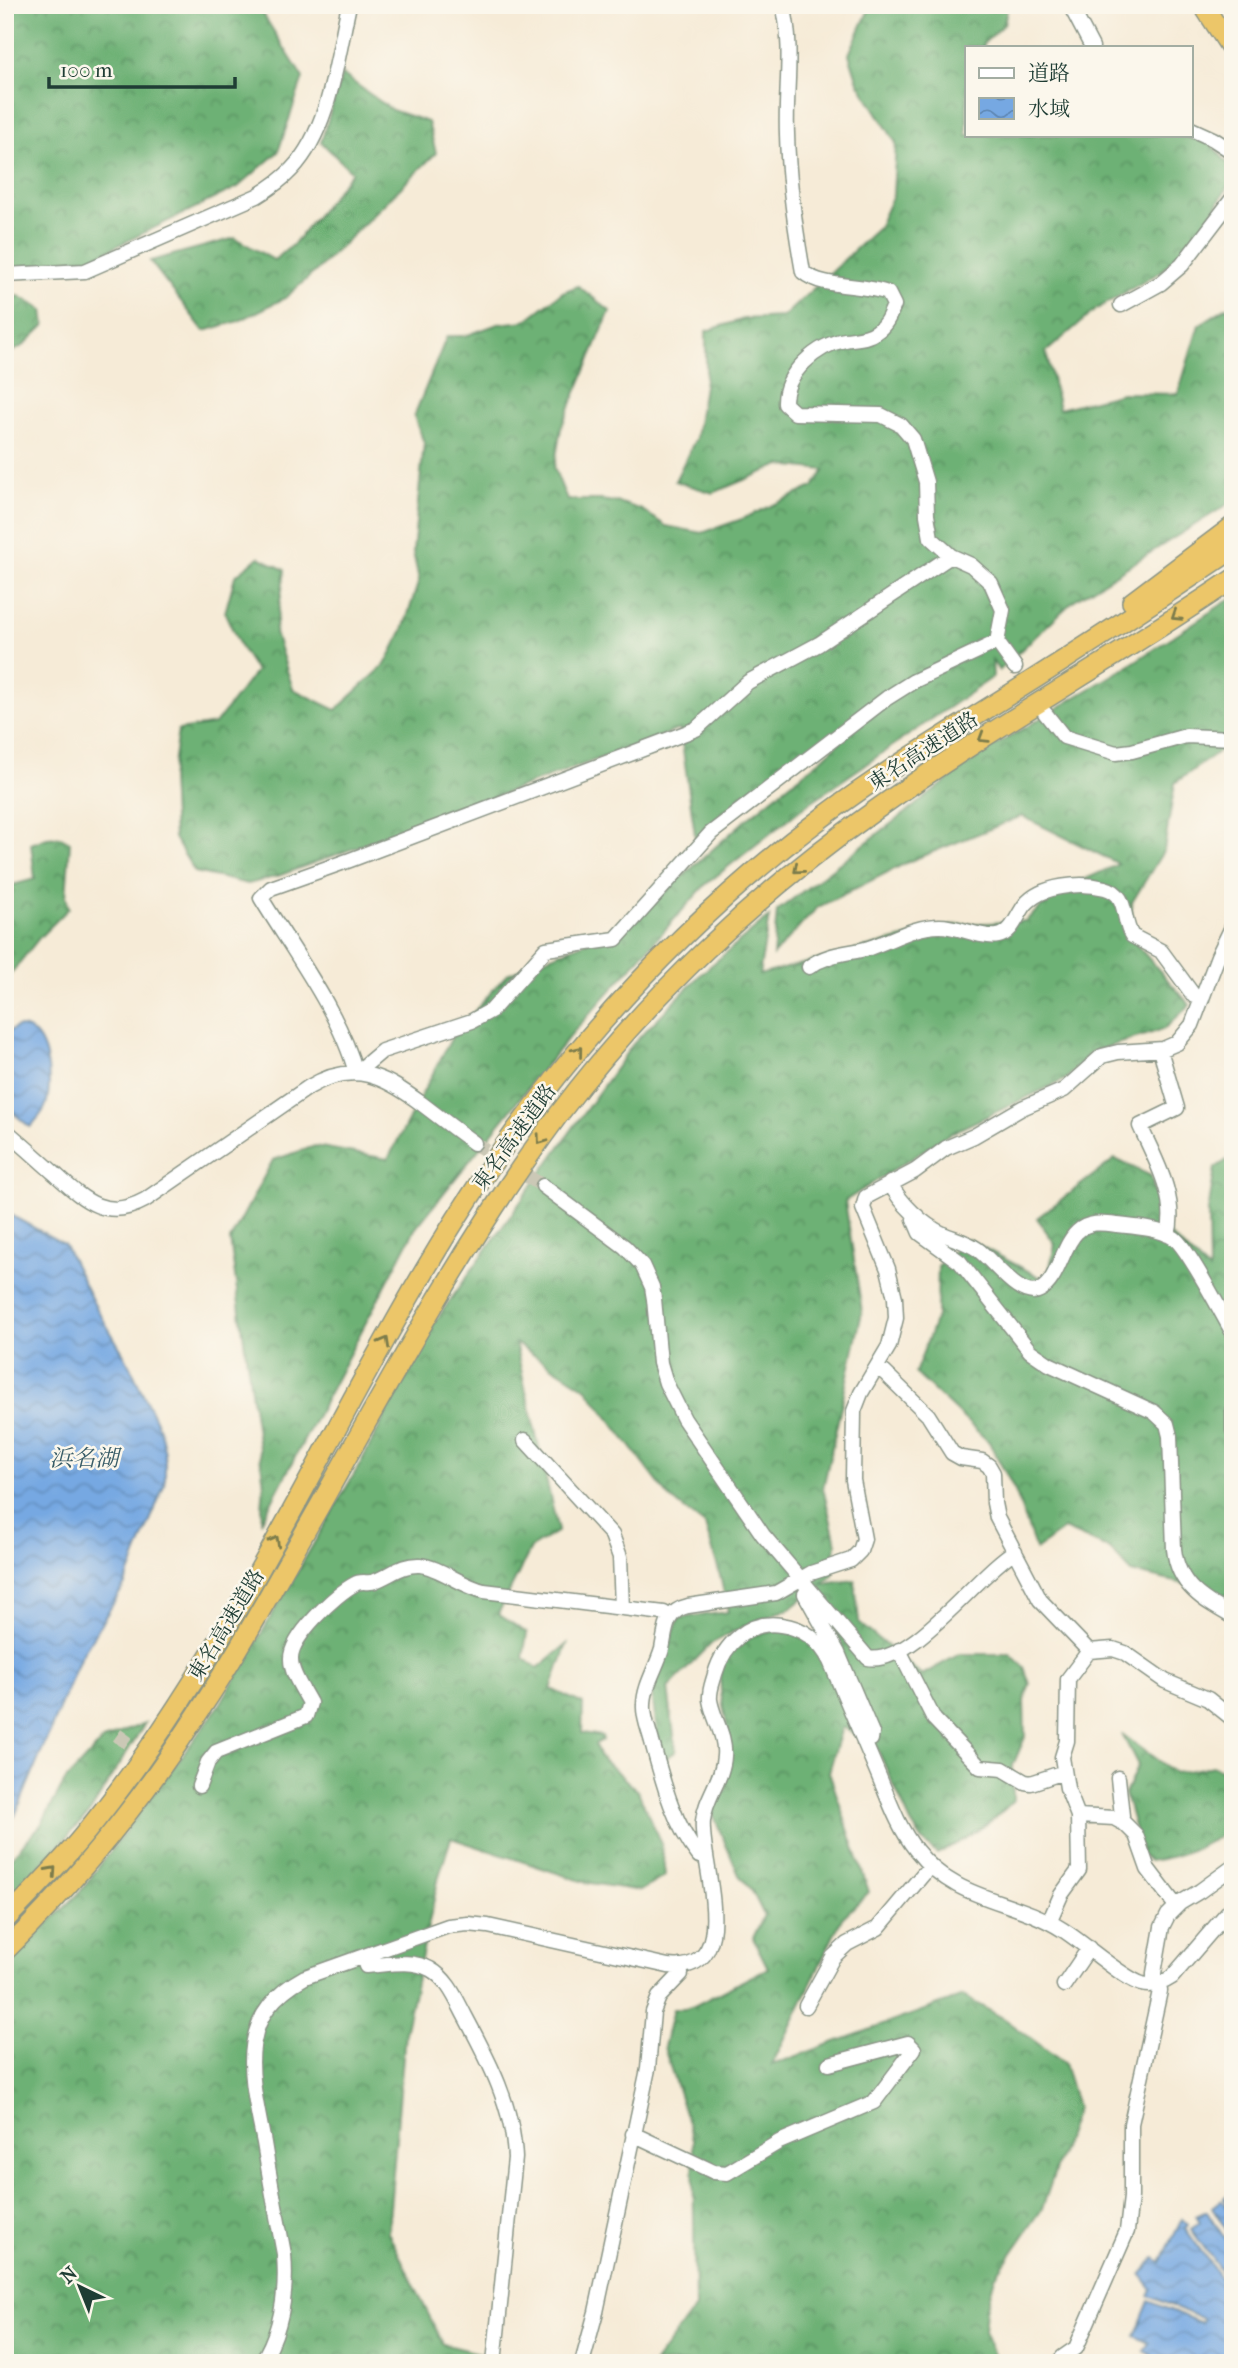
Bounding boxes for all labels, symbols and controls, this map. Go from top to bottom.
scale bar [49,46,234,90]
legend [965,46,1192,136]
text: 100 m [60,58,113,82]
text: 道路 [1028,61,1070,85]
text: 水域 [1028,97,1070,121]
one-way arrow [1170,608,1183,621]
street label: 東名高速道路 [864,707,982,795]
one-way arrow [978,729,991,742]
one-way arrow [793,861,806,873]
one-way arrow [570,1046,583,1058]
street label: 東名高速道路 [467,1079,561,1195]
one-way arrow [537,1132,549,1145]
one-way arrow [377,1337,390,1349]
water label: 浜名湖 [50,1445,123,1472]
one-way arrow [267,1536,280,1548]
street label: 東名高速道路 [183,1565,269,1685]
one-way arrow [44,1866,56,1879]
north arrow [46,2252,116,2322]
text: N [56,2262,82,2288]

